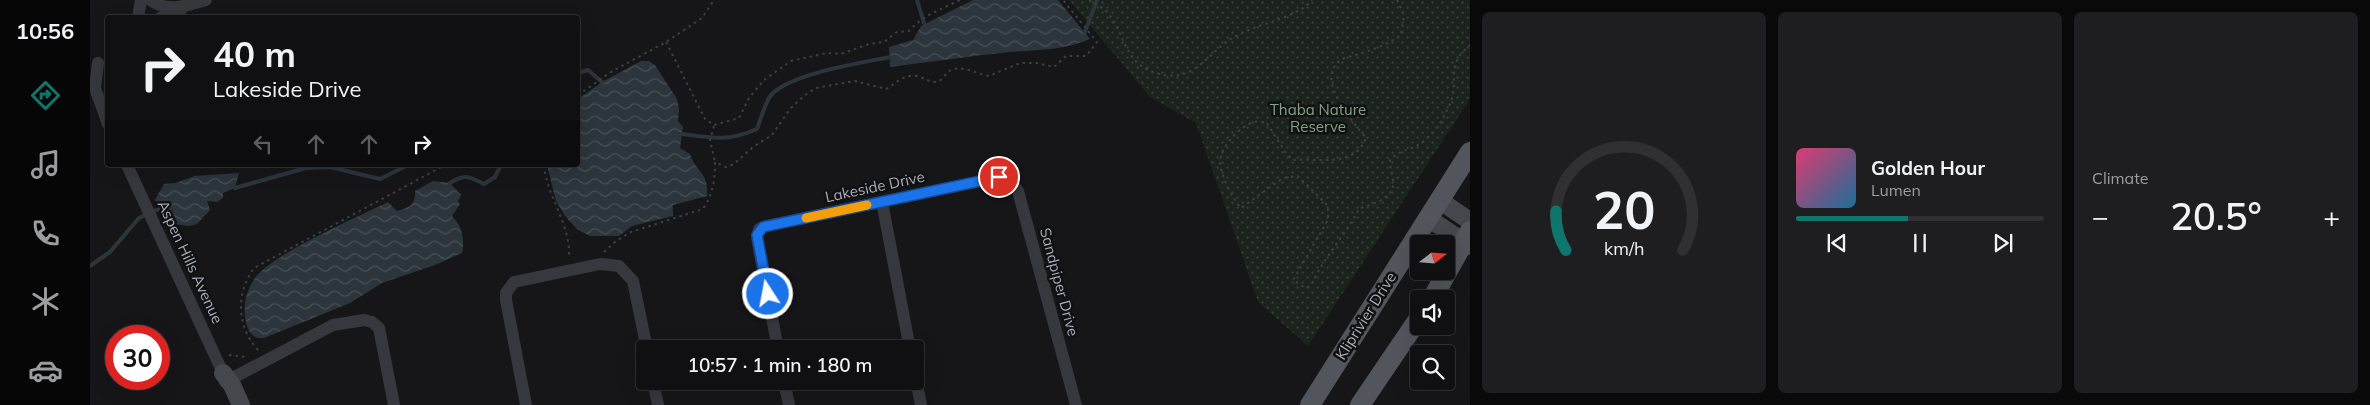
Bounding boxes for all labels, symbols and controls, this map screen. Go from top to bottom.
text: 10:56 [16,17,74,45]
text: 40 m [213,32,296,76]
icon: right [130,35,195,100]
text: Lakeside Drive [213,75,361,103]
icon: directions [28,78,63,113]
park label: Thaba Nature Reserve [1270,100,1366,136]
icon: left [249,130,277,158]
icon: ahead [302,130,330,158]
icon: ahead [355,130,383,158]
icon: right [408,130,436,158]
icon: music [28,147,63,182]
pin [978,156,1020,198]
text: Golden Hour [1871,156,1985,180]
icon: arrive [985,163,1013,191]
street label: Lakeside Drive [823,167,926,206]
text: Climate [2092,168,2148,188]
text: 20 [1593,177,1655,242]
text: Lumen [1871,180,1921,200]
text: 20.5° [2170,192,2262,240]
street label: Aspen Hills Avenue [154,197,227,327]
text: − [2092,199,2109,234]
text: + [2323,199,2340,234]
icon: phone [28,216,63,251]
street label: Sandpiper Drive [1036,226,1083,338]
icon: previous [1823,229,1851,257]
icon: pause [1906,229,1934,257]
icon: next [1989,229,2017,257]
north arrow [1410,235,1455,280]
map controls [1410,235,1455,390]
text: km/h [1604,237,1644,259]
position arrow [741,267,793,319]
street label: Kliprivier Drive [1331,268,1400,363]
icon: climate [28,284,63,319]
button: sound [1410,290,1455,335]
speed limit sign: 30 [105,325,170,390]
button: search [1410,345,1455,390]
icon: car [28,353,63,388]
text: 10:57 · 1 min · 180 m [687,353,873,377]

